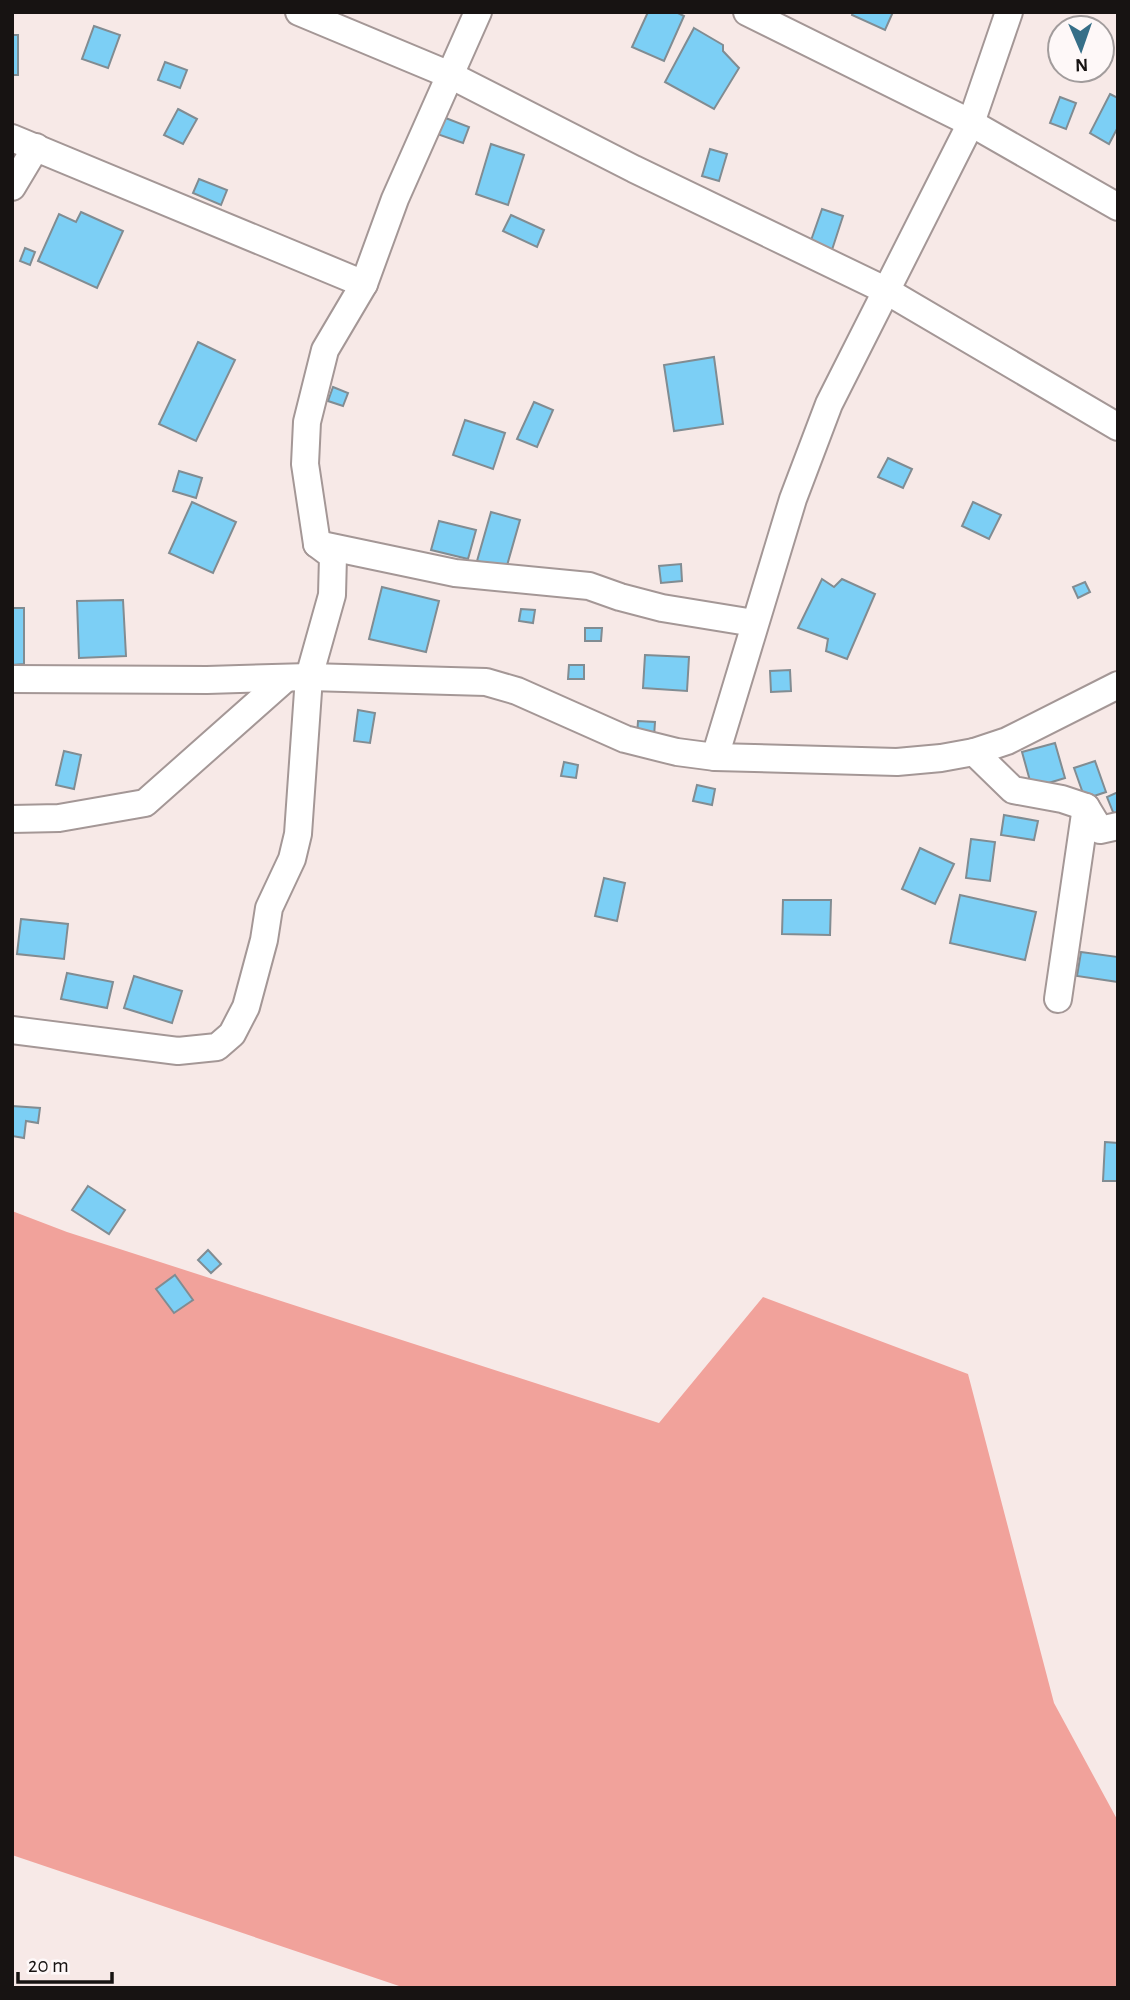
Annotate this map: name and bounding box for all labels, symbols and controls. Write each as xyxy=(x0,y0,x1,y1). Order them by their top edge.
north arrow xyxy=(1046,14,1116,84)
text: N xyxy=(1075,55,1088,74)
scale bar xyxy=(18,1940,112,1984)
text: 20 m xyxy=(28,1955,69,1976)

